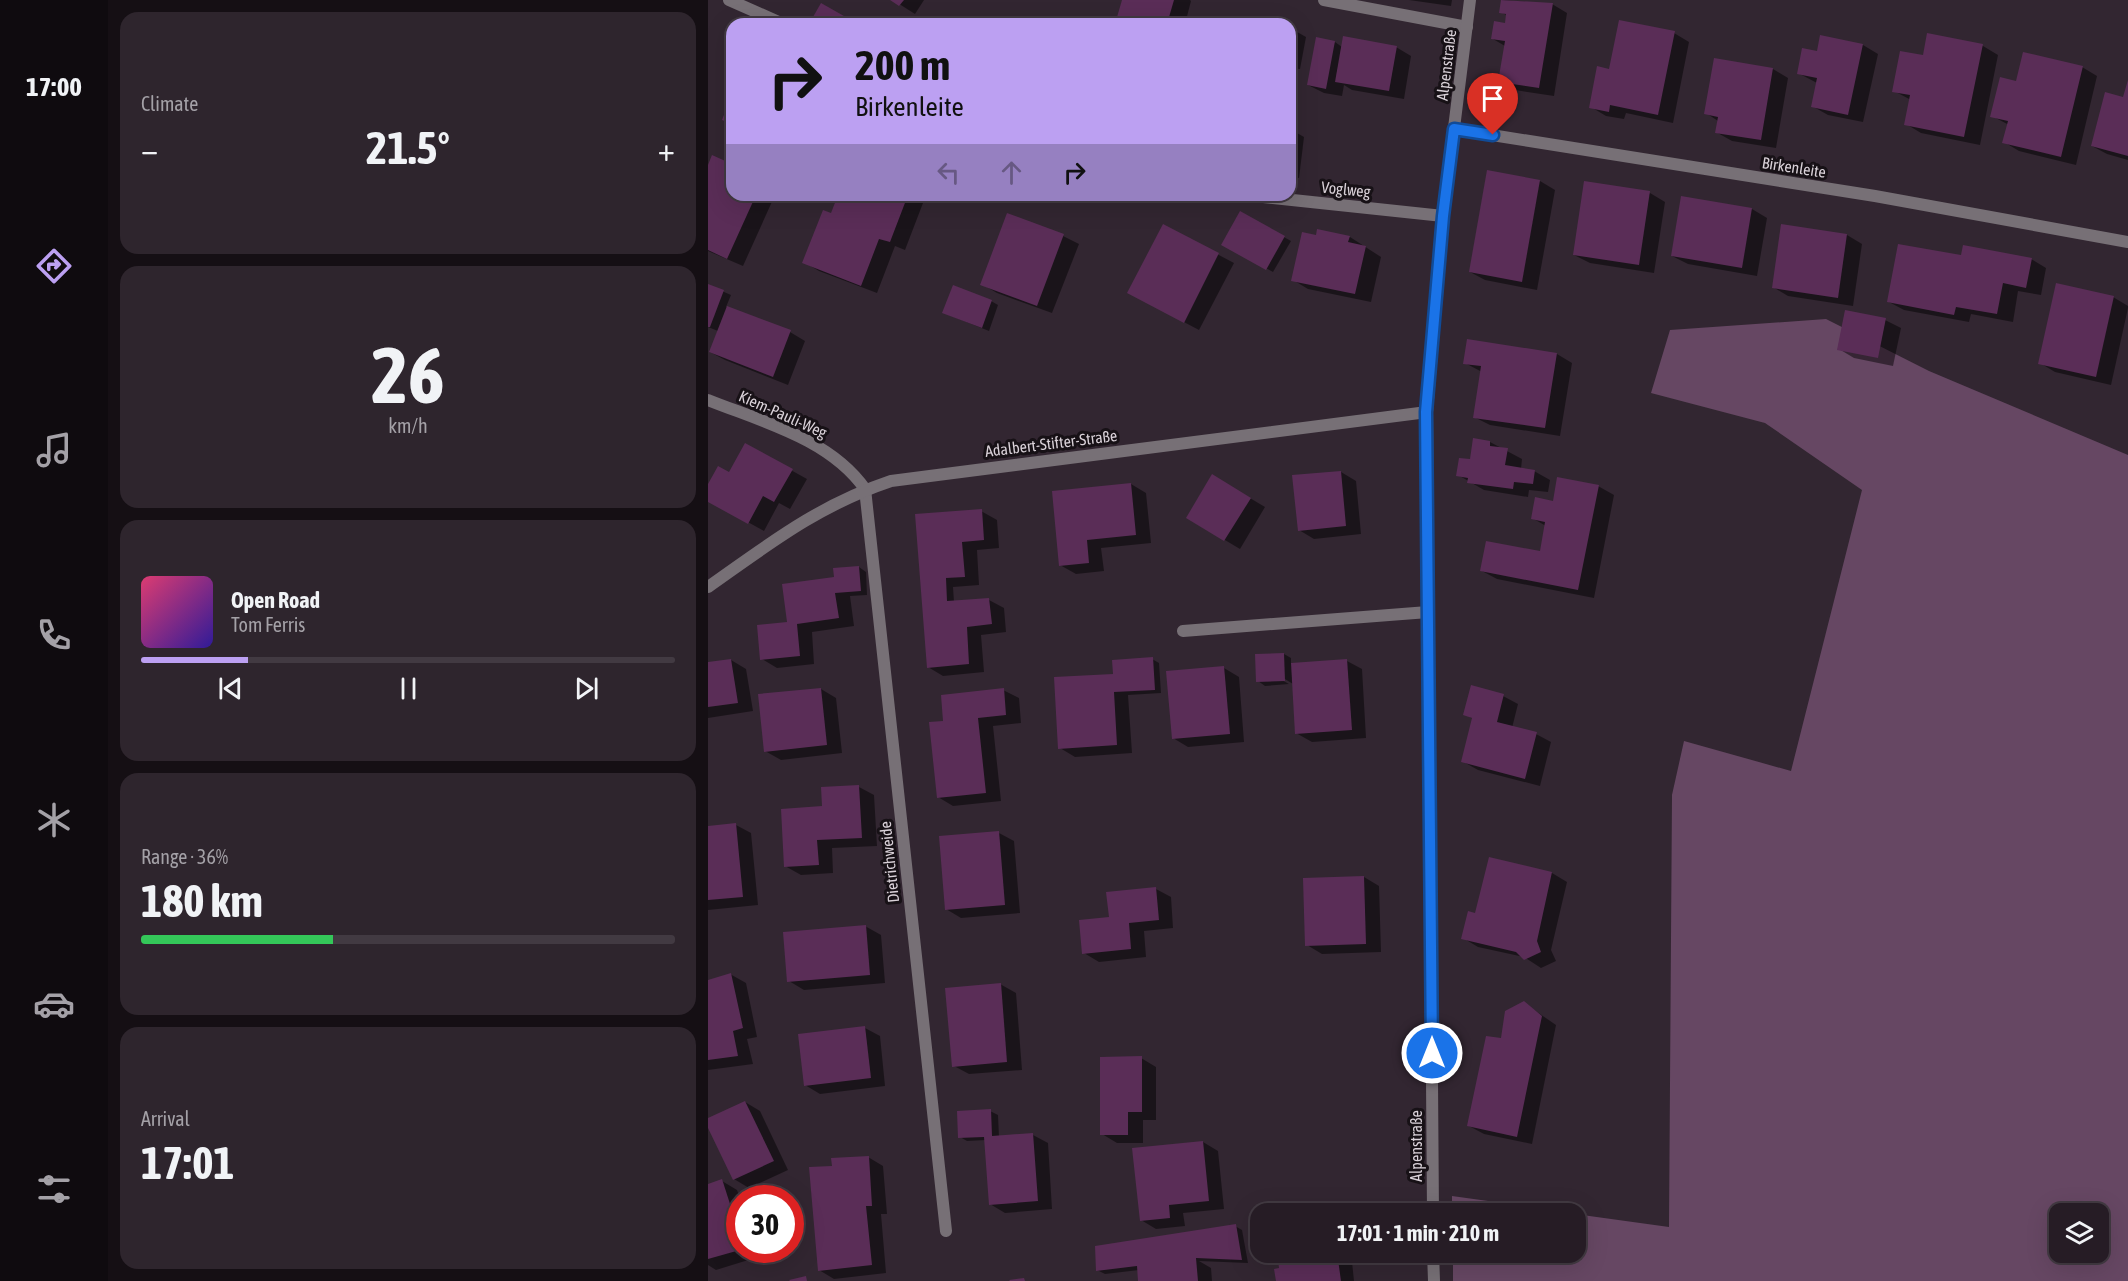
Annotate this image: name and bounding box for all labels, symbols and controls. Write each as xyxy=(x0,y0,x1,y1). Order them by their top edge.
street label: Alpenstraße xyxy=(1433,28,1460,102)
text: 200 m xyxy=(855,41,950,89)
icon: right xyxy=(756,42,834,120)
text: 17:00 xyxy=(26,71,82,102)
pin xyxy=(1467,73,1518,135)
icon: arrive xyxy=(1476,82,1509,115)
text: Birkenleite xyxy=(855,91,964,122)
text: Climate xyxy=(141,92,198,115)
text: 21.5° xyxy=(366,122,450,174)
text: − xyxy=(141,130,158,168)
text: + xyxy=(658,130,675,168)
street label: Birkenleite xyxy=(1761,153,1827,181)
icon: left xyxy=(932,156,965,189)
icon: ahead xyxy=(995,156,1028,189)
icon: right xyxy=(1058,156,1091,189)
street label: Voglweg xyxy=(1320,177,1372,202)
icon: directions xyxy=(33,245,75,287)
text: 26 xyxy=(371,330,445,420)
street label: Kiem-Pauli-Weg xyxy=(736,387,830,442)
text: km/h xyxy=(388,414,428,437)
street label: Adalbert-Stifter-Straße xyxy=(984,426,1118,460)
icon: music xyxy=(33,429,75,471)
text: Open Road xyxy=(231,587,320,613)
text: Tom Ferris xyxy=(231,613,305,636)
icon: phone xyxy=(33,614,75,656)
icon: previous xyxy=(214,672,247,705)
icon: pause xyxy=(392,672,425,705)
icon: next xyxy=(570,672,603,705)
icon: climate xyxy=(33,799,75,841)
street label: Dietrichweide xyxy=(876,820,902,904)
text: Range · 36% xyxy=(141,845,228,868)
text: 180 km xyxy=(141,875,263,927)
icon: car xyxy=(33,983,75,1025)
position arrow xyxy=(1400,1021,1464,1085)
text: Arrival xyxy=(141,1107,190,1130)
street label: Alpenstraße xyxy=(1407,1110,1426,1182)
text: 17:01 xyxy=(141,1137,235,1189)
icon: filters xyxy=(33,1168,75,1210)
speed limit sign: 30 xyxy=(726,1185,804,1263)
map controls xyxy=(2049,1203,2109,1263)
button: layers xyxy=(2049,1203,2109,1263)
text: 17:01 · 1 min · 210 m xyxy=(1337,1220,1499,1246)

